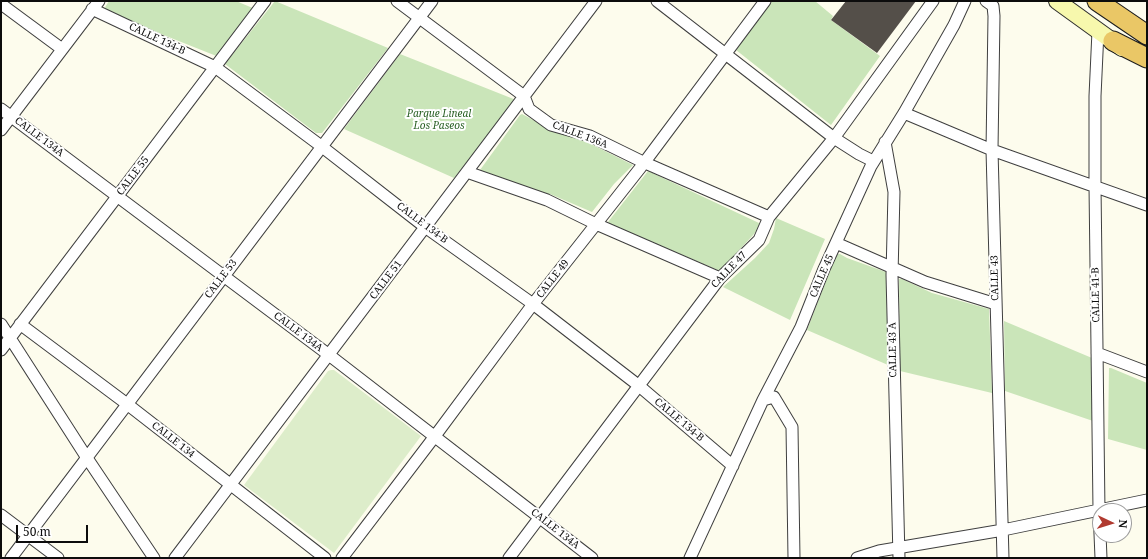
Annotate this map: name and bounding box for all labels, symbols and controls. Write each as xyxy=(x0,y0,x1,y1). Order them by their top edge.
street label: CALLE 134-B xyxy=(127,21,187,57)
park label: Parque Lineal Los Paseos xyxy=(407,108,471,132)
street label: CALLE 134A xyxy=(12,115,66,159)
street label: CALLE 136A xyxy=(551,119,609,151)
street label: CALLE 55 xyxy=(114,154,152,198)
street label: CALLE 134-B xyxy=(394,200,450,246)
street label: CALLE 47 xyxy=(709,249,749,291)
street label: CALLE 45 xyxy=(808,253,836,299)
street label: CALLE 43 xyxy=(989,255,1001,301)
street label: CALLE 53 xyxy=(202,257,240,301)
street label: CALLE 49 xyxy=(534,257,572,301)
street label: CALLE 51 xyxy=(367,258,405,302)
street label: CALLE 41-B xyxy=(1090,267,1102,323)
street label: CALLE 134A xyxy=(271,310,325,354)
street label: CALLE 43 A xyxy=(887,322,899,378)
street label: CALLE 134-B xyxy=(652,396,706,444)
street label: CALLE 134 xyxy=(149,419,197,461)
north arrow xyxy=(1092,503,1132,543)
street label: CALLE 134A xyxy=(528,506,582,552)
scale bar xyxy=(18,517,90,543)
text: N xyxy=(1116,519,1131,529)
text: 50 m xyxy=(23,523,51,540)

